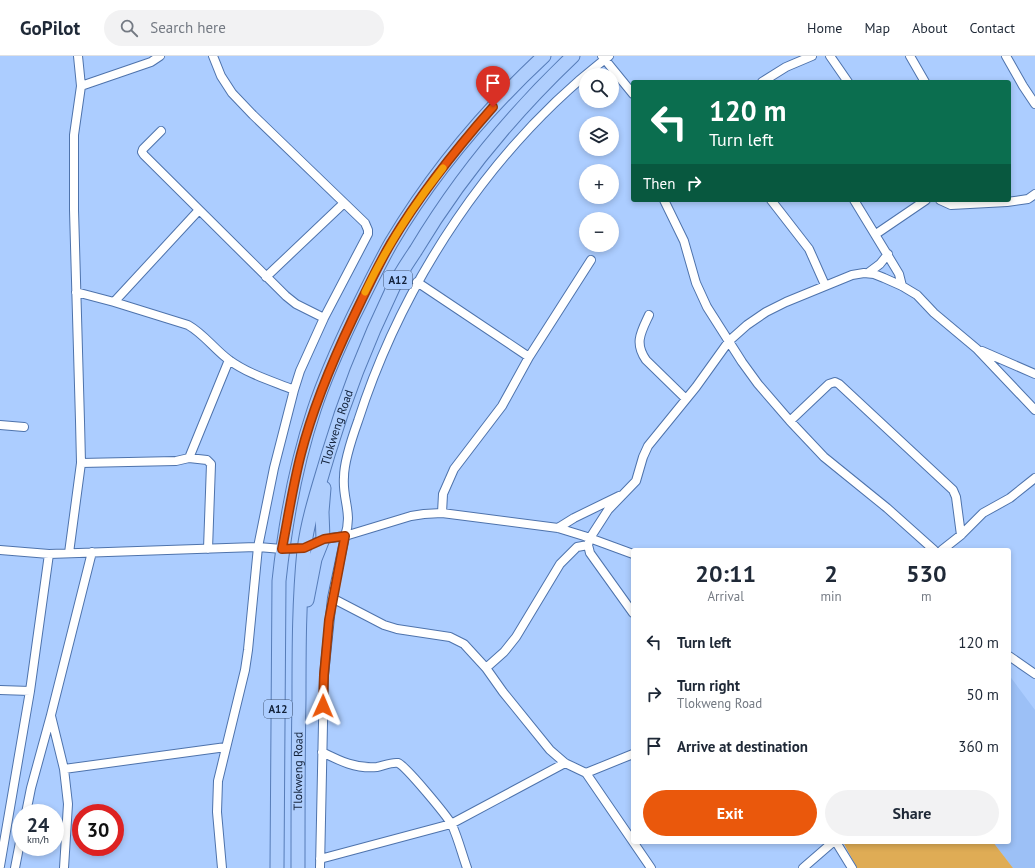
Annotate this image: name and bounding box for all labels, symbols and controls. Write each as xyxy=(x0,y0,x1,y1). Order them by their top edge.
search box xyxy=(104,10,384,46)
text: GoPilot xyxy=(20,16,80,40)
icon: search xyxy=(118,17,140,39)
text: Search here xyxy=(150,18,226,37)
text: Home xyxy=(807,19,842,37)
text: Map xyxy=(864,19,890,37)
text: About xyxy=(912,19,948,37)
text: Contact xyxy=(970,19,1015,37)
pin xyxy=(476,66,510,107)
map controls xyxy=(579,68,619,252)
button: search xyxy=(579,68,619,108)
icon: arrive xyxy=(482,72,504,94)
text: 120 m xyxy=(709,92,786,129)
icon: left xyxy=(643,96,695,148)
button: layers xyxy=(579,116,619,156)
text: Turn left xyxy=(709,128,774,151)
button: + xyxy=(579,164,619,204)
icon: right xyxy=(683,172,705,194)
text: Then xyxy=(643,174,675,193)
button: − xyxy=(579,212,619,252)
road number: A12 xyxy=(384,271,412,289)
street label: Tlokweng Road xyxy=(317,388,356,467)
text: 20:11 xyxy=(695,558,756,589)
text: 2 xyxy=(824,558,838,589)
text: 530 xyxy=(906,558,947,589)
text: Arrival xyxy=(708,588,744,605)
text: min xyxy=(820,588,842,605)
text: m xyxy=(921,588,932,605)
icon: left xyxy=(643,631,665,653)
text: Turn left xyxy=(677,633,731,652)
text: 120 m xyxy=(958,633,999,652)
text: Turn right xyxy=(677,676,740,695)
icon: right xyxy=(643,683,665,705)
position arrow xyxy=(302,685,344,727)
text: 50 m xyxy=(966,685,999,704)
text: Tlokweng Road xyxy=(677,695,762,712)
road number: A12 xyxy=(264,700,292,718)
street label: Tlokweng Road xyxy=(290,732,306,810)
icon: arrive xyxy=(643,735,665,757)
text: Arrive at destination xyxy=(677,737,808,756)
text: 360 m xyxy=(958,737,999,756)
button: Exit xyxy=(643,790,817,836)
button: Share xyxy=(825,790,999,836)
speed limit sign: 30 xyxy=(72,804,124,856)
text: 24 xyxy=(27,812,49,838)
text: km/h xyxy=(27,833,49,846)

